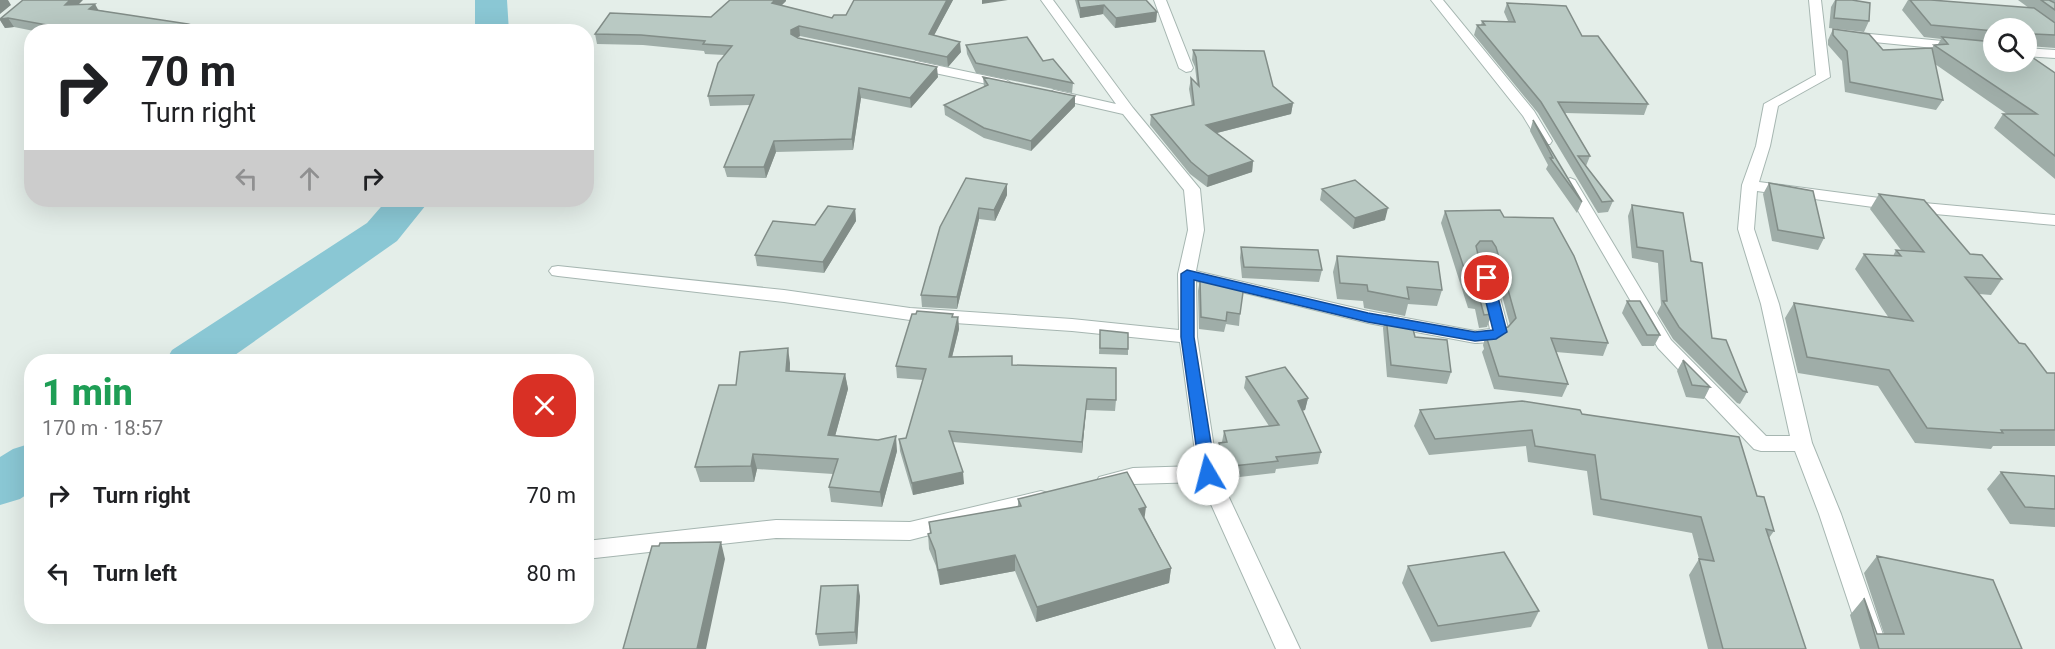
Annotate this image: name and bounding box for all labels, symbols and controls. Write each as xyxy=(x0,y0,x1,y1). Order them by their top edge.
map controls xyxy=(1983,18,2037,72)
button: search xyxy=(1983,18,2037,72)
text: 70 m xyxy=(141,47,236,96)
icon: right xyxy=(42,48,120,126)
text: Turn right xyxy=(141,97,256,129)
icon: left xyxy=(230,162,263,195)
icon: ahead xyxy=(293,162,326,195)
icon: right xyxy=(356,162,389,195)
pin xyxy=(1461,252,1512,303)
icon: arrive xyxy=(1470,261,1503,294)
text: 1 min xyxy=(42,372,133,414)
button: close xyxy=(513,374,576,437)
text: 170 m · 18:57 xyxy=(42,416,163,440)
position arrow xyxy=(1176,442,1240,506)
icon: right xyxy=(42,479,75,512)
text: Turn right xyxy=(93,483,190,508)
text: 70 m xyxy=(527,483,576,508)
icon: left xyxy=(42,557,75,590)
text: Turn left xyxy=(93,561,177,586)
text: 80 m xyxy=(527,561,576,586)

